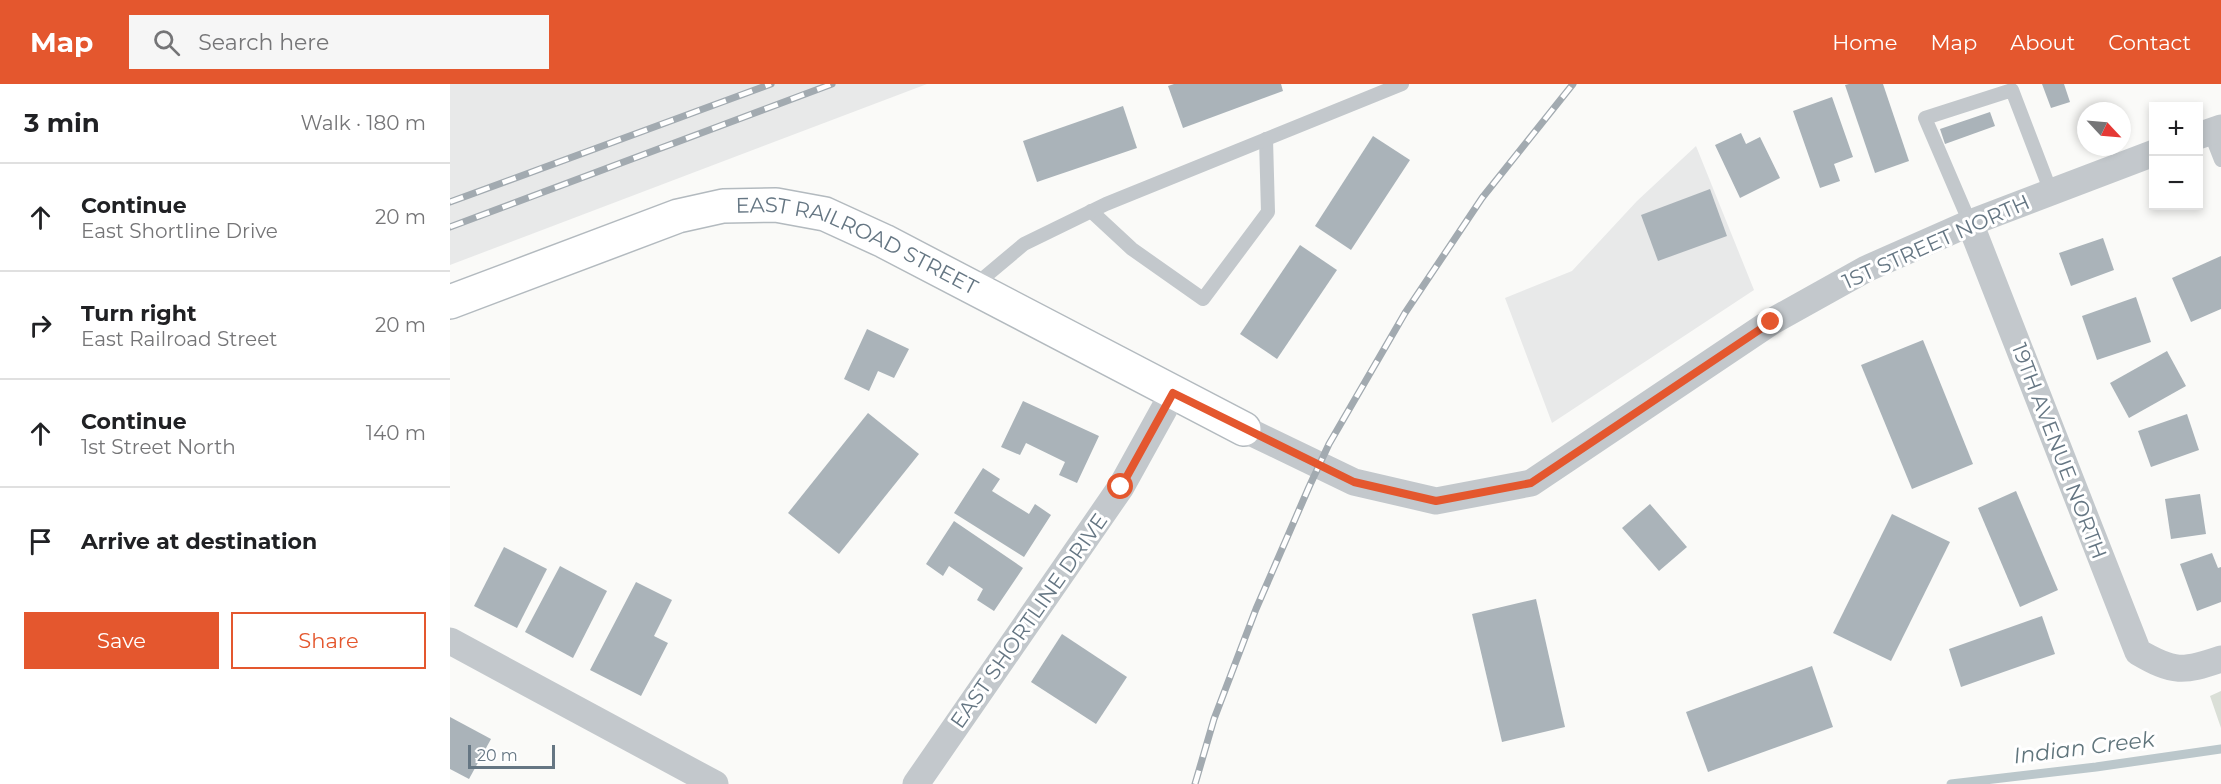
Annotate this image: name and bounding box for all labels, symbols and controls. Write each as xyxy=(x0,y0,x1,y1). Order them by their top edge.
search box xyxy=(129,15,549,69)
text: Map xyxy=(30,25,93,59)
icon: search xyxy=(150,26,183,59)
text: Search here xyxy=(198,29,329,56)
text: Home xyxy=(1832,30,1897,55)
text: Map xyxy=(1930,30,1977,55)
text: About xyxy=(2010,30,2075,55)
text: Contact xyxy=(2108,30,2191,55)
north arrow xyxy=(2077,102,2131,156)
map controls xyxy=(2149,102,2203,210)
button: + xyxy=(2149,102,2203,156)
text: 3 min xyxy=(24,107,100,139)
text: Walk · 180 m xyxy=(301,111,426,135)
button: − xyxy=(2149,156,2203,210)
street label: 1ST STREET NORTH xyxy=(1838,189,2033,294)
text: Continue xyxy=(81,192,187,219)
street label: EAST RAILROAD STREET xyxy=(735,192,982,300)
icon: ahead xyxy=(24,201,57,234)
text: 20 m xyxy=(375,205,426,229)
text: East Shortline Drive xyxy=(81,219,278,243)
text: Turn right xyxy=(81,300,196,327)
route end xyxy=(1757,308,1783,334)
icon: right xyxy=(24,309,57,342)
text: 20 m xyxy=(375,313,426,337)
text: East Railroad Street xyxy=(81,327,277,351)
street label: 19TH AVENUE NORTH xyxy=(2007,339,2112,562)
text: Continue xyxy=(81,408,187,435)
icon: ahead xyxy=(24,417,57,450)
text: 140 m xyxy=(366,421,426,445)
text: 1st Street North xyxy=(81,435,236,459)
route start xyxy=(1107,473,1133,499)
street label: EAST SHORTLINE DRIVE xyxy=(945,509,1112,733)
icon: arrive xyxy=(24,525,57,558)
text: Arrive at destination xyxy=(81,528,317,555)
button: Save xyxy=(24,612,219,669)
button: Share xyxy=(231,612,426,669)
water label: Indian Creek xyxy=(2012,725,2157,770)
scale bar xyxy=(468,742,555,770)
text: 20 m xyxy=(477,746,518,765)

